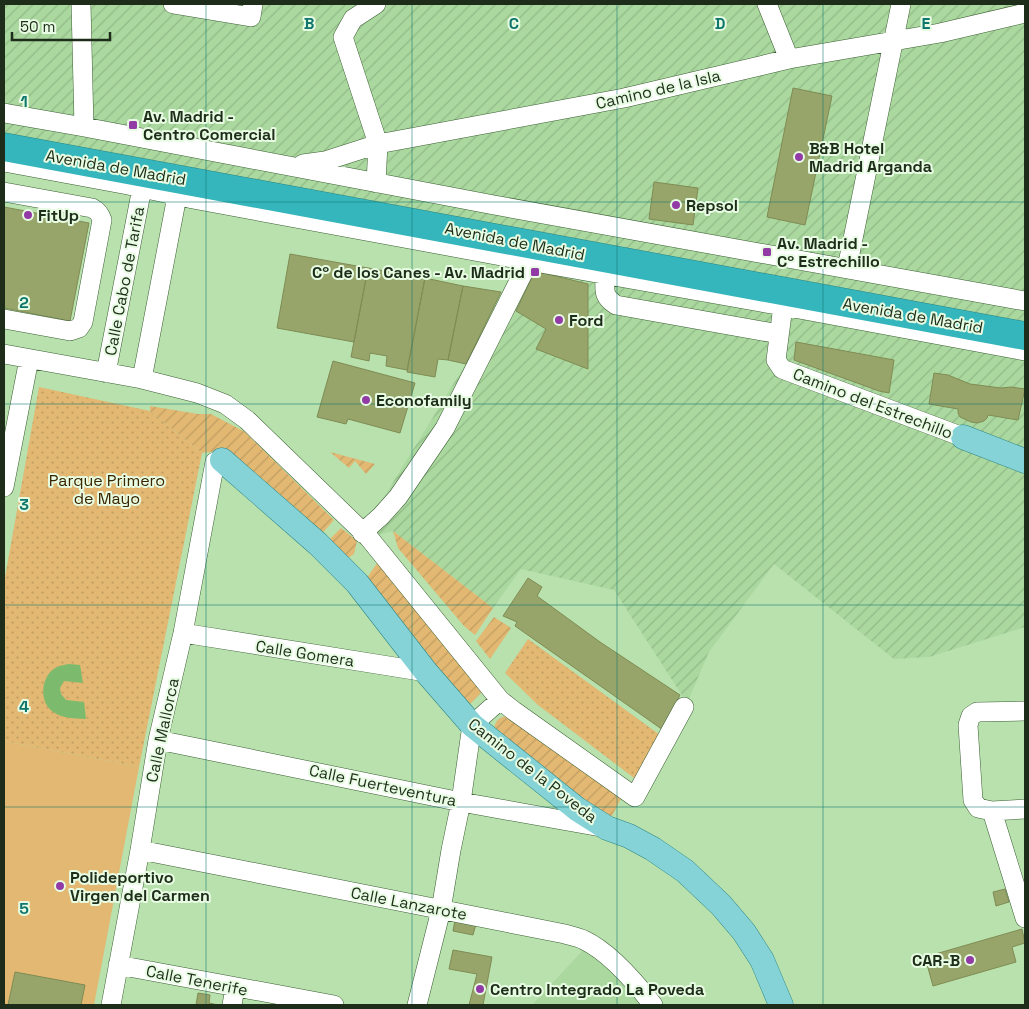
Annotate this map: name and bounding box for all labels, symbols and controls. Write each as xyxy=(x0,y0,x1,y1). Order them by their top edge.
scale bar xyxy=(12,10,110,42)
text: B xyxy=(304,13,314,34)
text: C xyxy=(509,13,519,34)
text: D xyxy=(715,13,725,34)
text: E xyxy=(922,13,931,34)
text: 50 m xyxy=(20,17,55,36)
street label: Camino de la Isla xyxy=(594,65,723,114)
text: 1 xyxy=(20,91,28,112)
place label: Av. Madrid - Centro Comercial xyxy=(143,106,276,145)
marker: Av. Madrid - Centro Comercial xyxy=(127,119,139,131)
place label: B&B Hotel Madrid Arganda xyxy=(809,138,932,177)
street label: Avenida de Madrid xyxy=(44,145,188,190)
marker: B&B Hotel Madrid Arganda xyxy=(793,151,805,163)
place label: Repsol xyxy=(686,195,738,216)
marker: Repsol xyxy=(670,199,682,211)
place label: FitUp xyxy=(38,205,79,226)
street label: Calle Cabo de Tarifa xyxy=(100,205,149,357)
marker: FitUp xyxy=(22,209,34,221)
street label: Avenida de Madrid xyxy=(443,218,587,265)
place label: Av. Madrid - Cº Estrechillo xyxy=(777,233,880,272)
marker: Av. Madrid - Cº Estrechillo xyxy=(761,246,773,258)
place label: Cº de los Canes - Av. Madrid xyxy=(312,262,525,283)
marker: Cº de los Canes - Av. Madrid xyxy=(529,266,541,278)
text: 2 xyxy=(19,292,29,313)
street label: Avenida de Madrid xyxy=(841,293,985,338)
place label: Ford xyxy=(569,310,604,331)
marker: Ford xyxy=(553,314,565,326)
street label: Camino del Estrechillo xyxy=(790,363,956,444)
place label: Econofamily xyxy=(376,390,472,411)
marker: Econofamily xyxy=(360,394,372,406)
park label: Parque Primero de Mayo xyxy=(49,470,165,509)
text: 3 xyxy=(19,494,29,515)
street label: Calle Gomera xyxy=(254,635,356,672)
street label: Calle Mallorca xyxy=(141,676,184,784)
text: 4 xyxy=(19,696,29,717)
street label: Camino de la Poveda xyxy=(464,713,602,827)
street label: Calle Fuerteventura xyxy=(307,760,459,811)
place label: Polideportivo Virgen del Carmen xyxy=(70,867,210,906)
marker: Polideportivo Virgen del Carmen xyxy=(54,880,66,892)
street label: Calle Lanzarote xyxy=(349,882,469,925)
text: 5 xyxy=(19,898,29,919)
place label: CAR-B xyxy=(912,950,960,971)
marker: CAR-B xyxy=(964,954,976,966)
street label: Calle Tenerife xyxy=(144,960,250,1001)
place label: Centro Integrado La Poveda xyxy=(490,979,704,1000)
marker: Centro Integrado La Poveda xyxy=(474,983,486,995)

